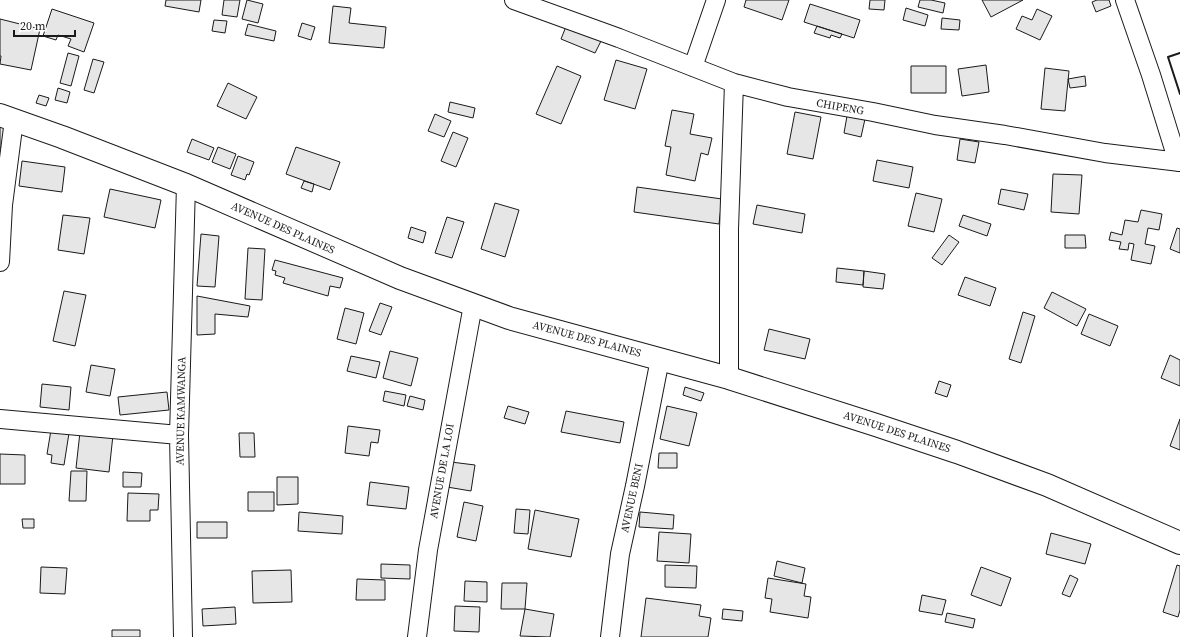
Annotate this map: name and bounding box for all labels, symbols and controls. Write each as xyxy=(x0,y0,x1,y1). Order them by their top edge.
scale bar xyxy=(14,12,75,38)
text: 20 m xyxy=(20,18,46,34)
street label: CHIPENG xyxy=(815,95,865,119)
street label: AVENUE DES PLAINES xyxy=(229,198,337,258)
street label: AVENUE DES PLAINES xyxy=(531,317,643,361)
street label: AVENUE KAMWANGA xyxy=(173,356,189,465)
street label: AVENUE DES PLAINES xyxy=(842,408,953,457)
street label: AVENUE DE LA LOI xyxy=(426,422,458,520)
street label: AVENUE BENI xyxy=(617,462,647,534)

